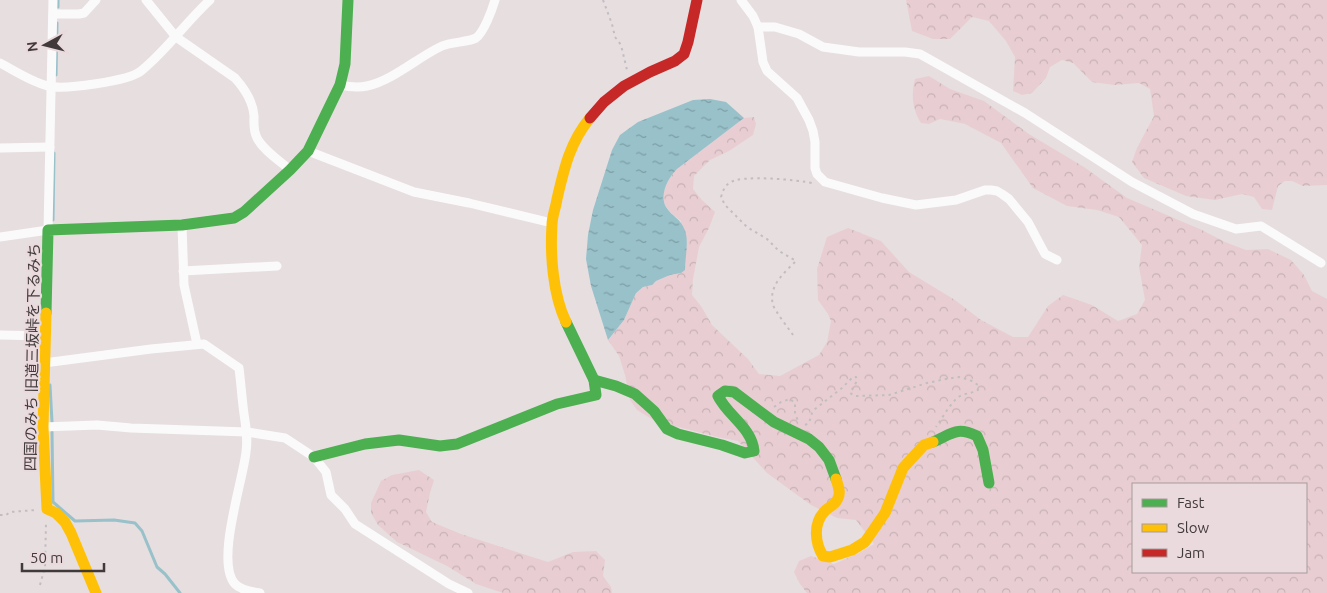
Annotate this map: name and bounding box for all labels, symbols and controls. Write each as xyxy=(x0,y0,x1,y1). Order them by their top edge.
north arrow xyxy=(20,20,70,70)
text: N xyxy=(24,40,41,53)
street label: 四国のみち 旧道三坂峠を下るみち xyxy=(22,243,42,471)
legend xyxy=(1132,483,1307,573)
text: Fast xyxy=(1177,494,1205,511)
text: Slow xyxy=(1177,519,1210,536)
scale bar xyxy=(22,540,105,572)
text: Jam xyxy=(1177,544,1205,561)
text: 50 m xyxy=(30,549,63,566)

